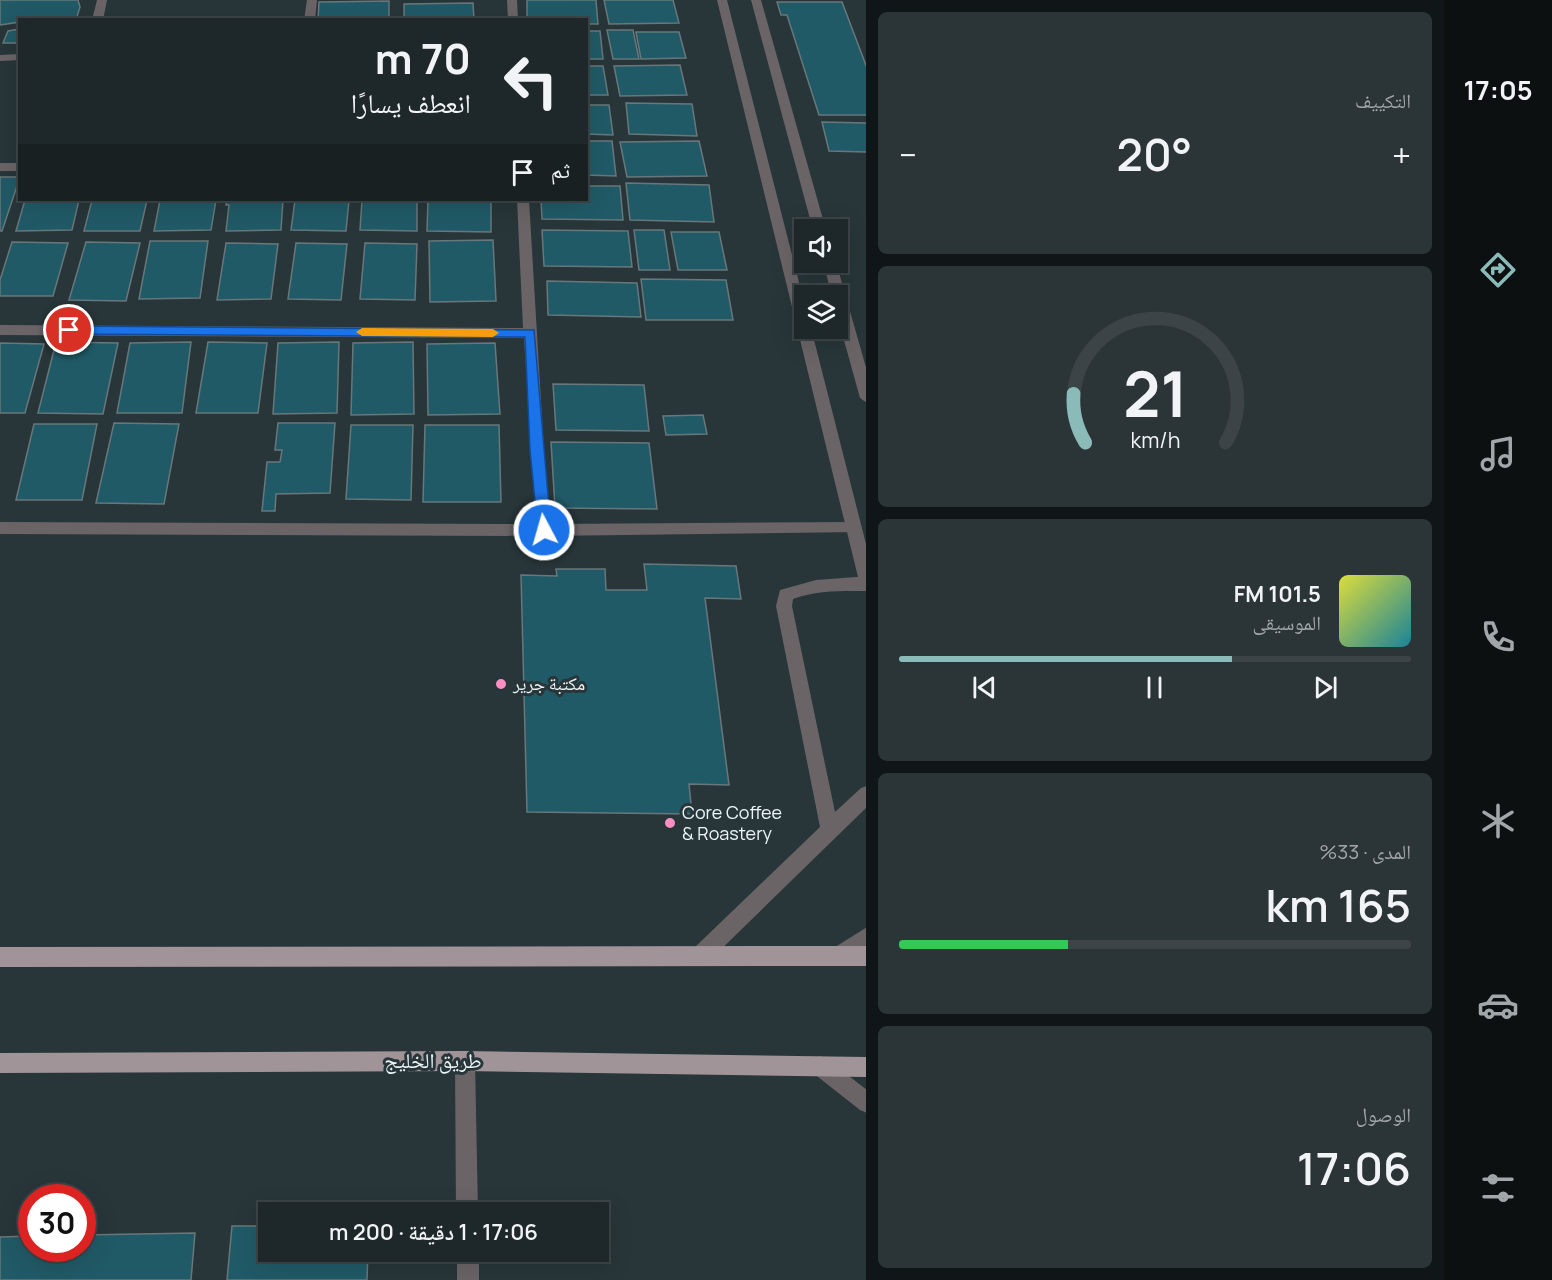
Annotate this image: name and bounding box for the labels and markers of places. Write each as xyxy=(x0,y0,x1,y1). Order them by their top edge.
pin xyxy=(43,304,94,355)
place label: مكتبة جرير xyxy=(512,671,585,695)
marker: مكتبة جرير xyxy=(494,677,508,691)
place label: Core Coffee & Roastery xyxy=(682,800,782,845)
marker: Core Coffee & Roastery xyxy=(663,816,677,830)

